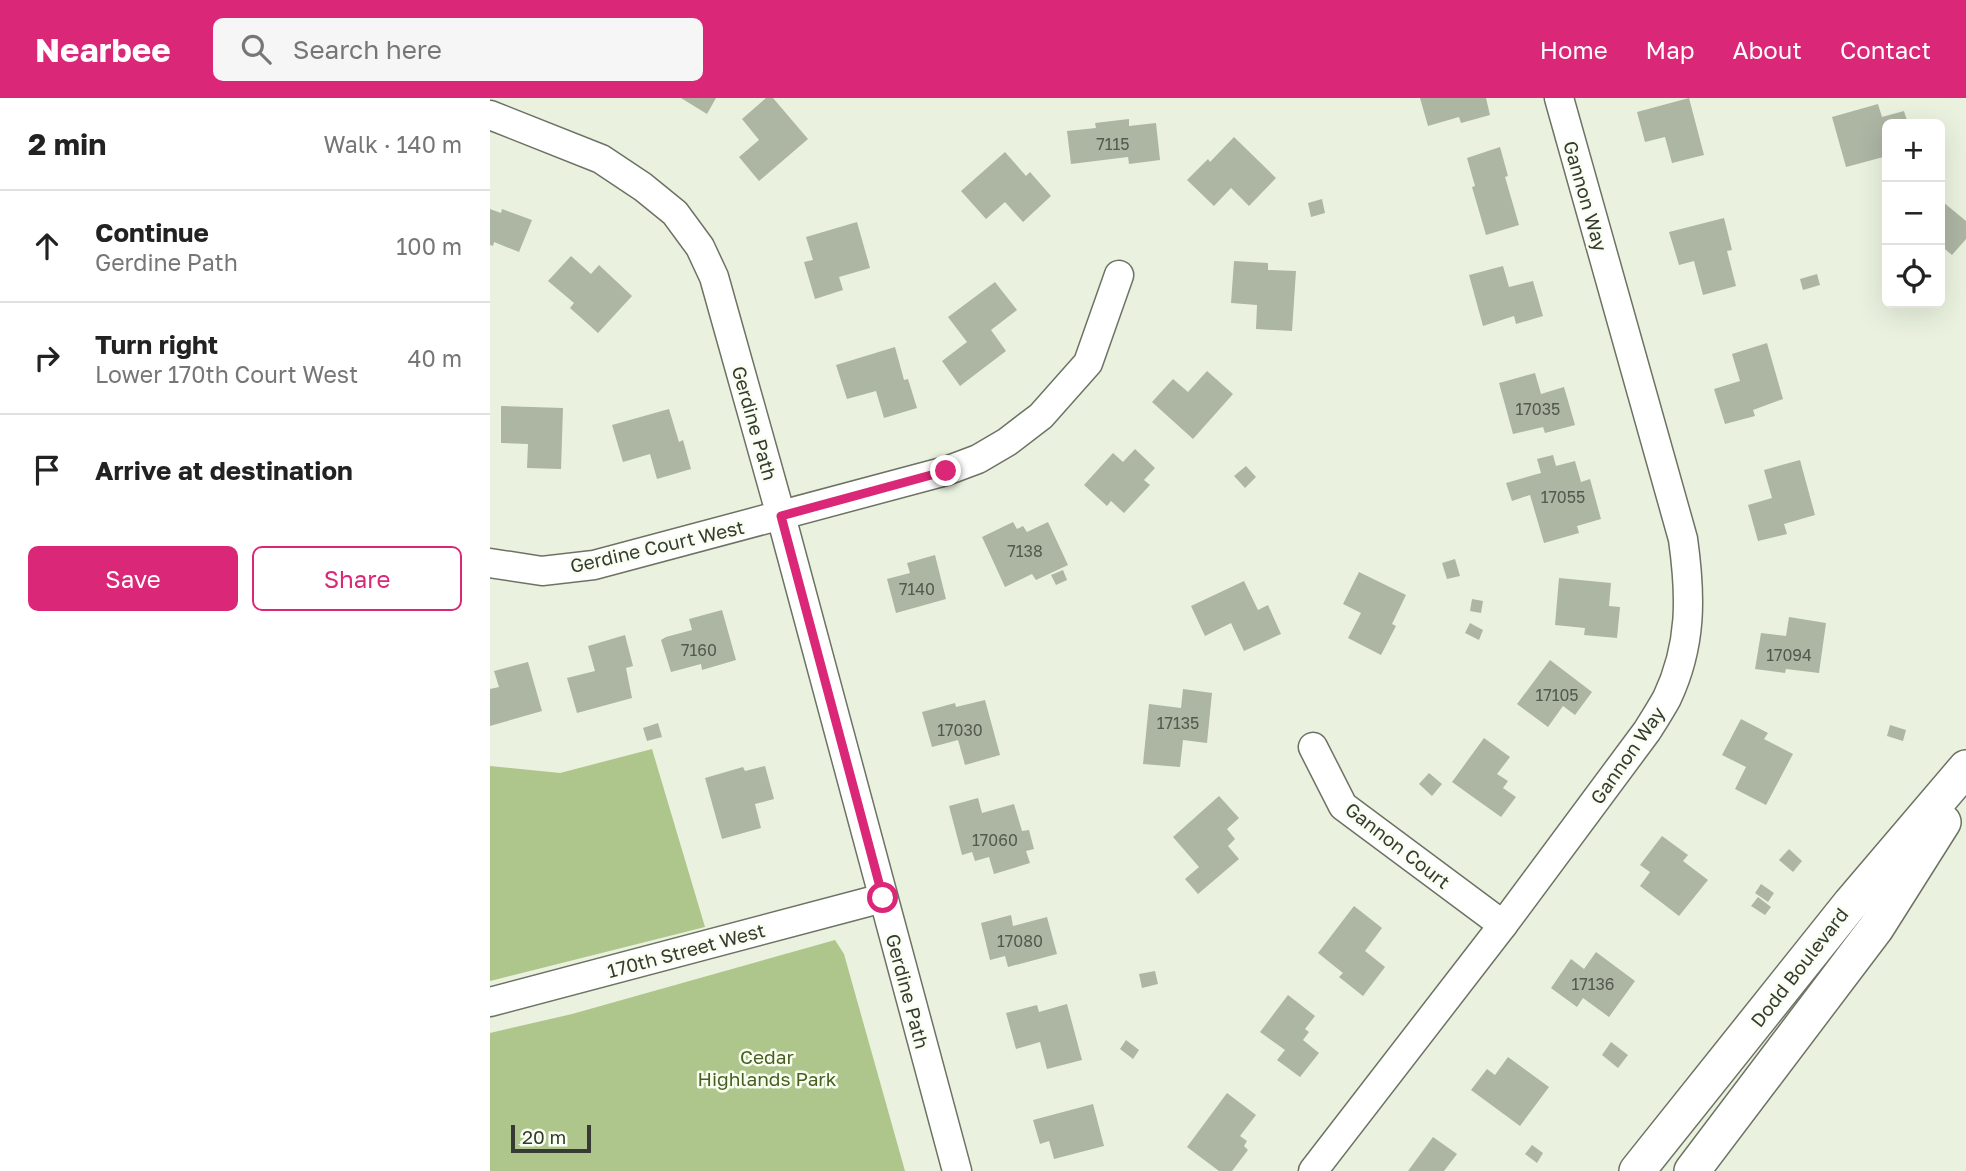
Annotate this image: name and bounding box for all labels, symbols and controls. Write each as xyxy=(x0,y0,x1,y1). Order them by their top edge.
search box xyxy=(213,18,703,81)
text: Nearbee xyxy=(35,30,171,69)
icon: search xyxy=(237,30,275,68)
text: Search here xyxy=(293,34,442,65)
text: Home xyxy=(1540,35,1608,64)
text: Map xyxy=(1646,35,1695,64)
text: About xyxy=(1733,35,1802,64)
text: Contact xyxy=(1840,35,1931,64)
map controls xyxy=(1882,119,1945,308)
button: + xyxy=(1882,119,1945,182)
text: 2 min xyxy=(28,126,106,162)
text: Walk · 140 m xyxy=(324,130,462,158)
house number: 7115 xyxy=(1096,134,1130,154)
street label: Gannon Way xyxy=(1559,138,1613,254)
button: − xyxy=(1882,182,1945,245)
text: Continue xyxy=(95,217,209,248)
icon: ahead xyxy=(28,227,66,265)
text: 100 m xyxy=(396,232,462,260)
button: locate xyxy=(1882,245,1945,308)
text: Gerdine Path xyxy=(95,248,238,276)
text: Turn right xyxy=(95,329,218,360)
icon: right xyxy=(28,339,66,377)
text: 40 m xyxy=(408,344,462,372)
text: Lower 170th Court West xyxy=(95,360,358,388)
street label: Gerdine Path xyxy=(728,363,782,483)
house number: 17035 xyxy=(1516,399,1560,419)
icon: arrive xyxy=(28,451,66,489)
text: Arrive at destination xyxy=(95,455,353,486)
route end xyxy=(930,455,961,486)
house number: 17055 xyxy=(1541,487,1585,507)
street label: Gerdine Court West xyxy=(568,515,746,577)
house number: 7138 xyxy=(1007,541,1043,561)
button: Save xyxy=(28,546,238,611)
button: Share xyxy=(252,546,462,611)
house number: 7140 xyxy=(899,579,935,599)
house number: 7160 xyxy=(681,640,717,660)
house number: 17094 xyxy=(1766,645,1812,665)
house number: 17105 xyxy=(1535,685,1579,705)
street label: Gannon Way xyxy=(1585,701,1669,808)
house number: 17135 xyxy=(1157,713,1199,733)
house number: 17030 xyxy=(937,720,983,740)
street label: Gannon Court xyxy=(1341,797,1455,893)
house number: 17060 xyxy=(972,830,1018,850)
route start xyxy=(867,882,898,913)
street label: Dodd Boulevard xyxy=(1745,903,1853,1031)
street label: 170th Street West xyxy=(605,918,767,982)
street label: Gerdine Path xyxy=(882,931,934,1051)
house number: 17080 xyxy=(997,931,1043,951)
house number: 17136 xyxy=(1571,974,1615,994)
park label: Cedar Highlands Park xyxy=(697,1045,837,1090)
scale bar xyxy=(511,1122,592,1154)
text: 20 m xyxy=(522,1125,566,1148)

